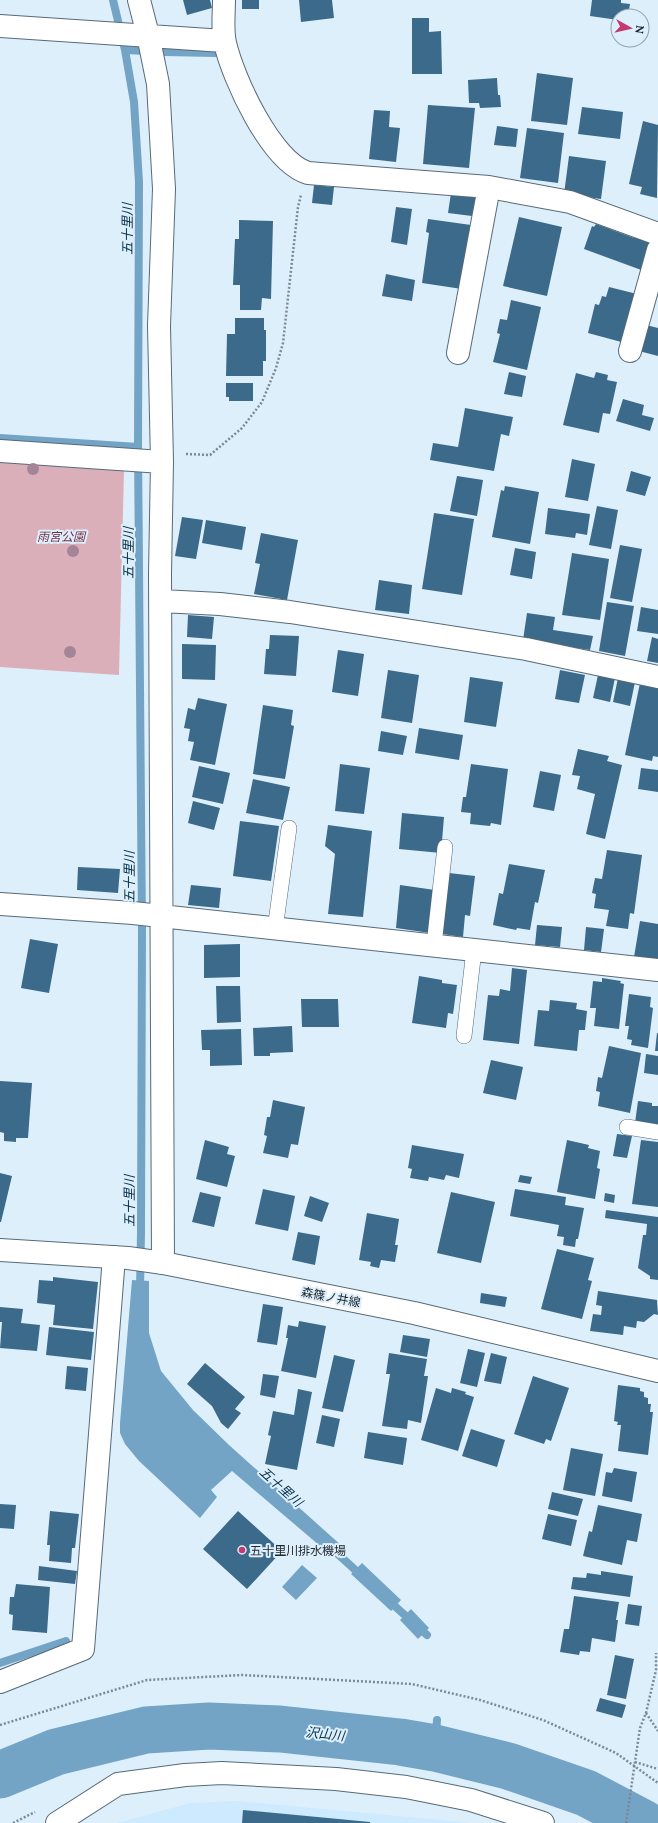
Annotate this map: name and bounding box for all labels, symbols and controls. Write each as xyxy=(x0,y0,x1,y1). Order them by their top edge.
north arrow xyxy=(610,8,650,48)
text: N xyxy=(632,24,647,35)
water label: 五十里川 xyxy=(119,201,136,255)
water label: 五十里川 xyxy=(120,525,137,579)
park label: 雨宮公園 xyxy=(37,529,87,544)
water label: 五十里川 xyxy=(121,849,138,903)
water label: 五十里川 xyxy=(121,1173,138,1227)
street label: 森篠ノ井線 xyxy=(300,1284,362,1310)
water label: 五十里川 xyxy=(256,1463,307,1512)
place label: 五十里川排水機場 xyxy=(250,1543,346,1558)
marker: 五十里川排水機場 xyxy=(237,1545,247,1555)
water label: 沢山川 xyxy=(305,1724,347,1745)

